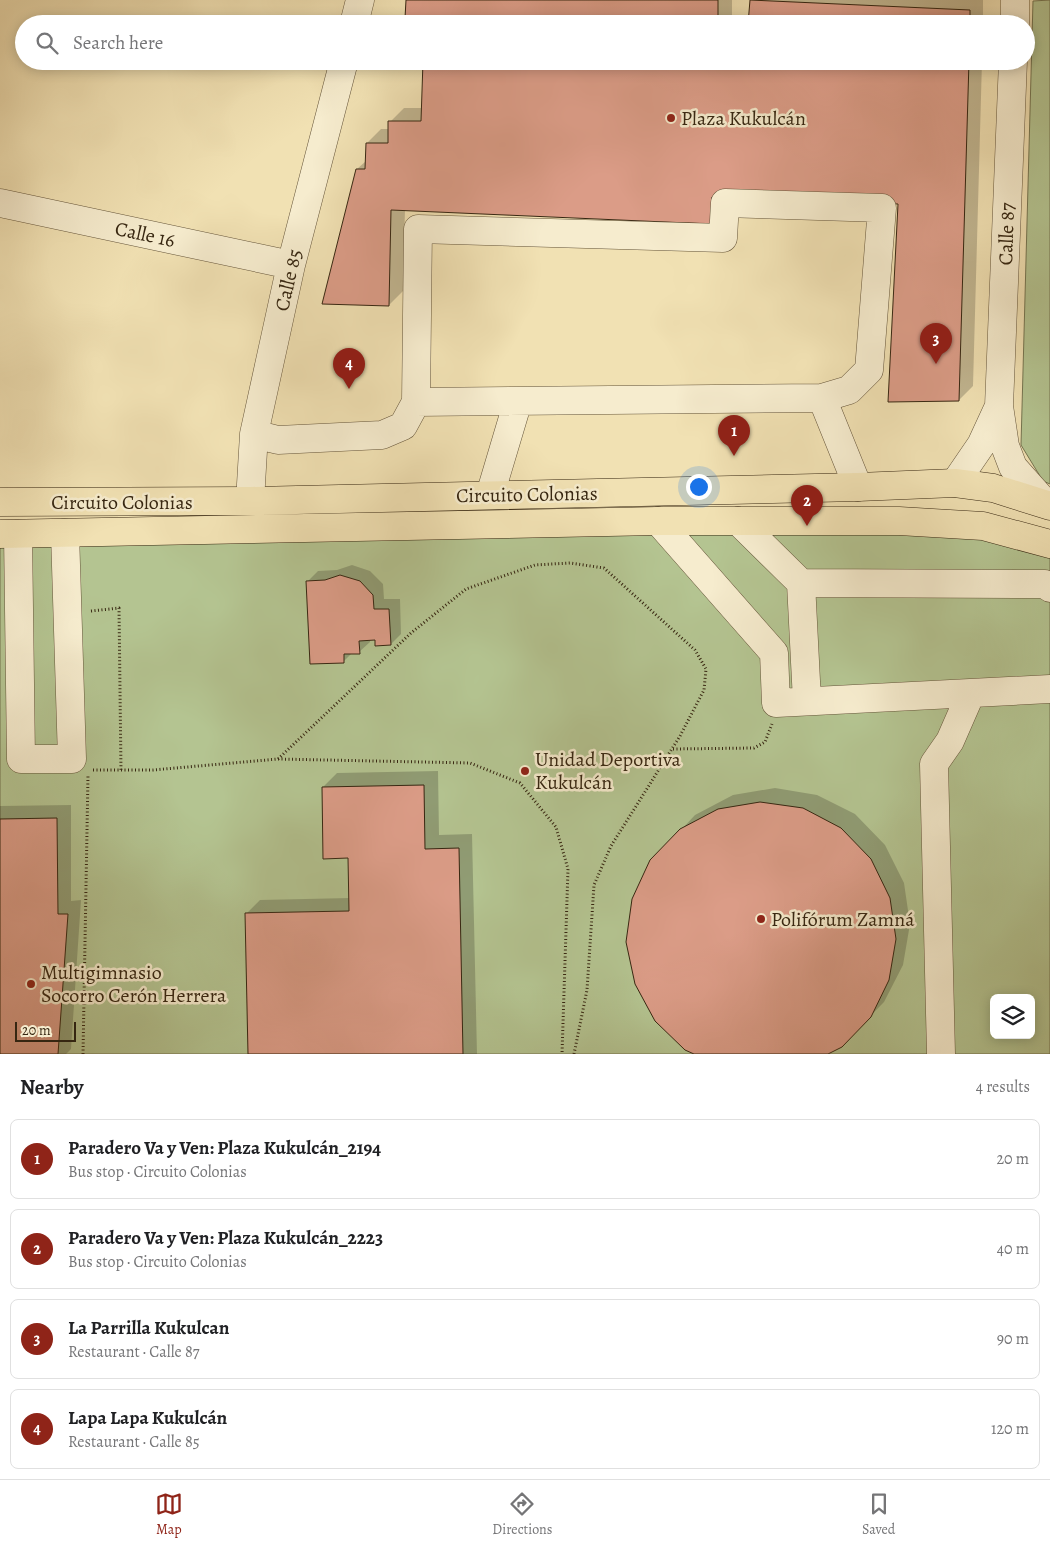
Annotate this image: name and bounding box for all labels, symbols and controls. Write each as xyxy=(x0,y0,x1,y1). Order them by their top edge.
search box xyxy=(15,15,1035,70)
icon: search xyxy=(33,29,61,57)
text: Search here xyxy=(73,30,163,56)
place label: Plaza Kukulcán xyxy=(681,105,806,132)
marker: Plaza Kukulcán xyxy=(665,112,677,124)
street label: Calle 87 xyxy=(992,202,1021,266)
street label: Calle 16 xyxy=(112,215,177,254)
street label: Calle 85 xyxy=(268,246,309,314)
pin: 3 xyxy=(920,323,952,364)
pin: 4 xyxy=(333,348,365,389)
pin: 1 xyxy=(718,415,750,456)
your location xyxy=(686,474,712,500)
street label: Circuito Colonias xyxy=(456,480,598,509)
pin: 2 xyxy=(791,485,823,526)
street label: Circuito Colonias xyxy=(51,489,193,516)
place label: Unidad Deportiva Kukulcán xyxy=(535,746,682,796)
marker: Unidad Deportiva Kukulcán xyxy=(519,765,531,777)
place label: Polifórum Zamná xyxy=(771,906,915,933)
marker: Polifórum Zamná xyxy=(755,913,767,925)
place label: Multigimnasio Socorro Cerón Herrera xyxy=(41,959,227,1009)
marker: Multigimnasio Socorro Cerón Herrera xyxy=(25,978,37,990)
map controls xyxy=(990,994,1035,1039)
button: layers xyxy=(990,994,1035,1039)
scale bar xyxy=(15,1019,76,1042)
text: 20 m xyxy=(22,1021,51,1040)
text: Nearby xyxy=(20,1073,83,1101)
text: 4 results xyxy=(976,1076,1030,1098)
text: Paradero Va y Ven: Plaza Kukulcán_2194 xyxy=(68,1135,381,1161)
text: 1 xyxy=(34,1148,40,1170)
text: 20 m xyxy=(996,1148,1029,1170)
text: Bus stop · Circuito Colonias xyxy=(68,1161,247,1183)
text: Paradero Va y Ven: Plaza Kukulcán_2223 xyxy=(68,1225,383,1251)
text: 2 xyxy=(33,1238,41,1260)
text: 40 m xyxy=(997,1238,1029,1260)
text: Bus stop · Circuito Colonias xyxy=(68,1251,247,1273)
text: La Parrilla Kukulcan xyxy=(68,1315,229,1341)
text: 3 xyxy=(34,1328,40,1350)
text: 90 m xyxy=(997,1328,1029,1350)
text: Restaurant · Calle 87 xyxy=(68,1341,199,1363)
text: Lapa Lapa Kukulcán xyxy=(68,1405,227,1431)
text: 4 xyxy=(33,1418,41,1440)
text: 120 m xyxy=(991,1418,1029,1440)
text: Restaurant · Calle 85 xyxy=(68,1431,200,1453)
tab: Map xyxy=(155,1490,183,1539)
tab: Directions xyxy=(492,1490,552,1539)
tab: Saved xyxy=(862,1490,895,1539)

